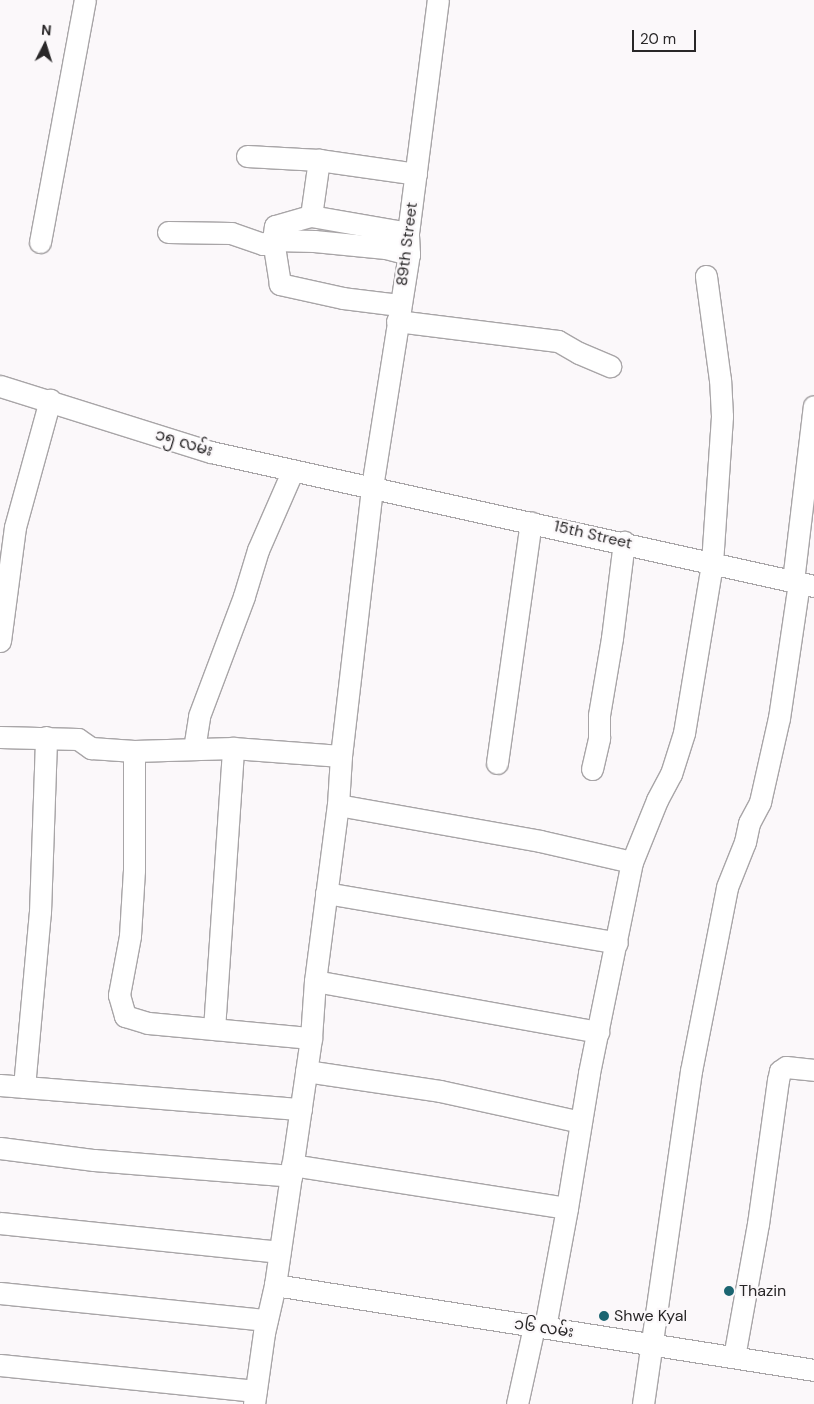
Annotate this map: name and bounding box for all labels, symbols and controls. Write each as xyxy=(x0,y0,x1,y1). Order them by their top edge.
north arrow xyxy=(20,20,70,70)
scale bar xyxy=(634,20,698,52)
text: N xyxy=(40,21,52,39)
text: 20 m xyxy=(640,29,676,49)
street label: 89th Street xyxy=(392,201,422,287)
street label: ၁၅ လမ်း xyxy=(153,425,215,461)
street label: 15th Street xyxy=(552,517,634,553)
place label: Thazin xyxy=(739,1281,786,1301)
marker: Thazin xyxy=(723,1285,735,1297)
place label: Shwe Kyal xyxy=(614,1306,687,1326)
marker: Shwe Kyal xyxy=(598,1310,610,1322)
street label: ၁၆ လမ်း xyxy=(513,1314,575,1342)

